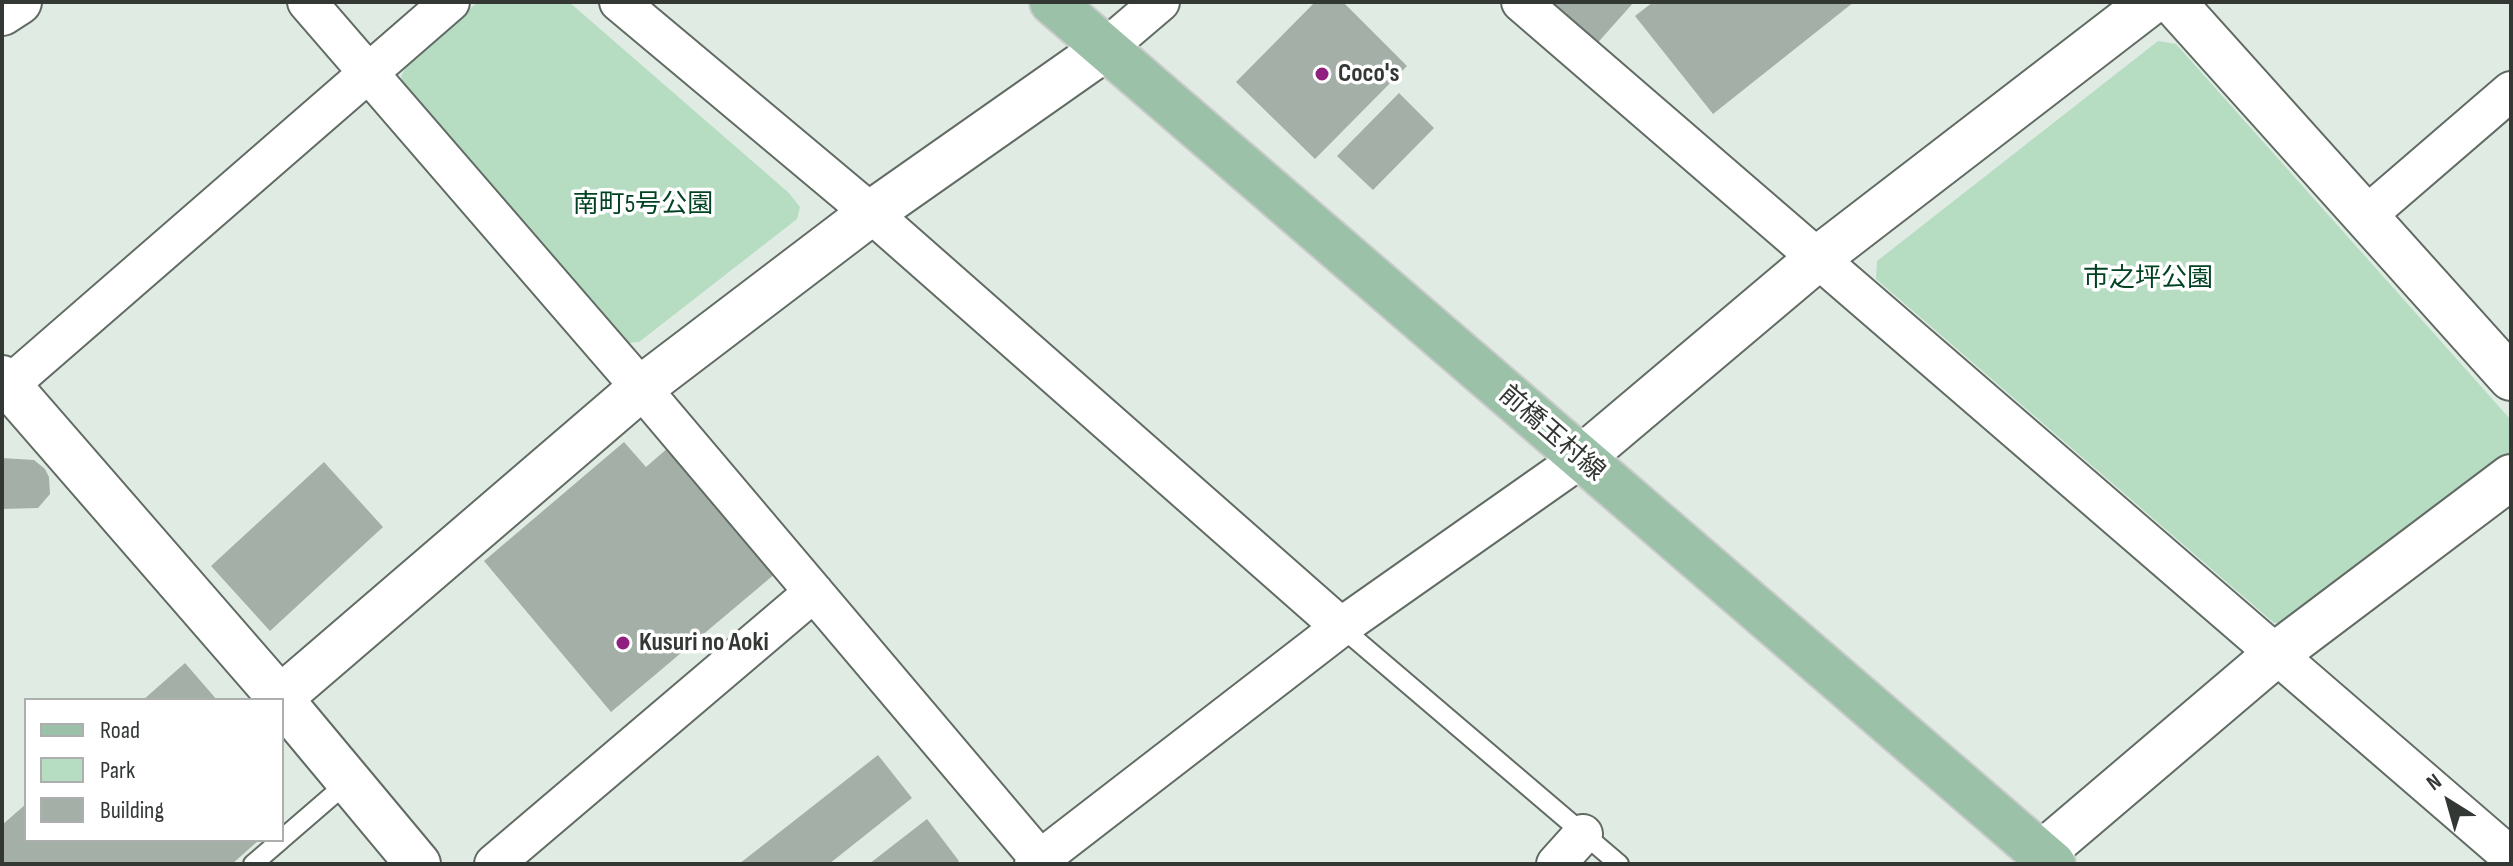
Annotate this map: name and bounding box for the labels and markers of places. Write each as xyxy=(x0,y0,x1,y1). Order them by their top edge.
place label: Coco's xyxy=(1338,58,1399,90)
marker: Coco's xyxy=(1313,65,1331,83)
place label: Kusuri no Aoki xyxy=(639,627,769,659)
marker: Kusuri no Aoki xyxy=(614,634,632,652)

